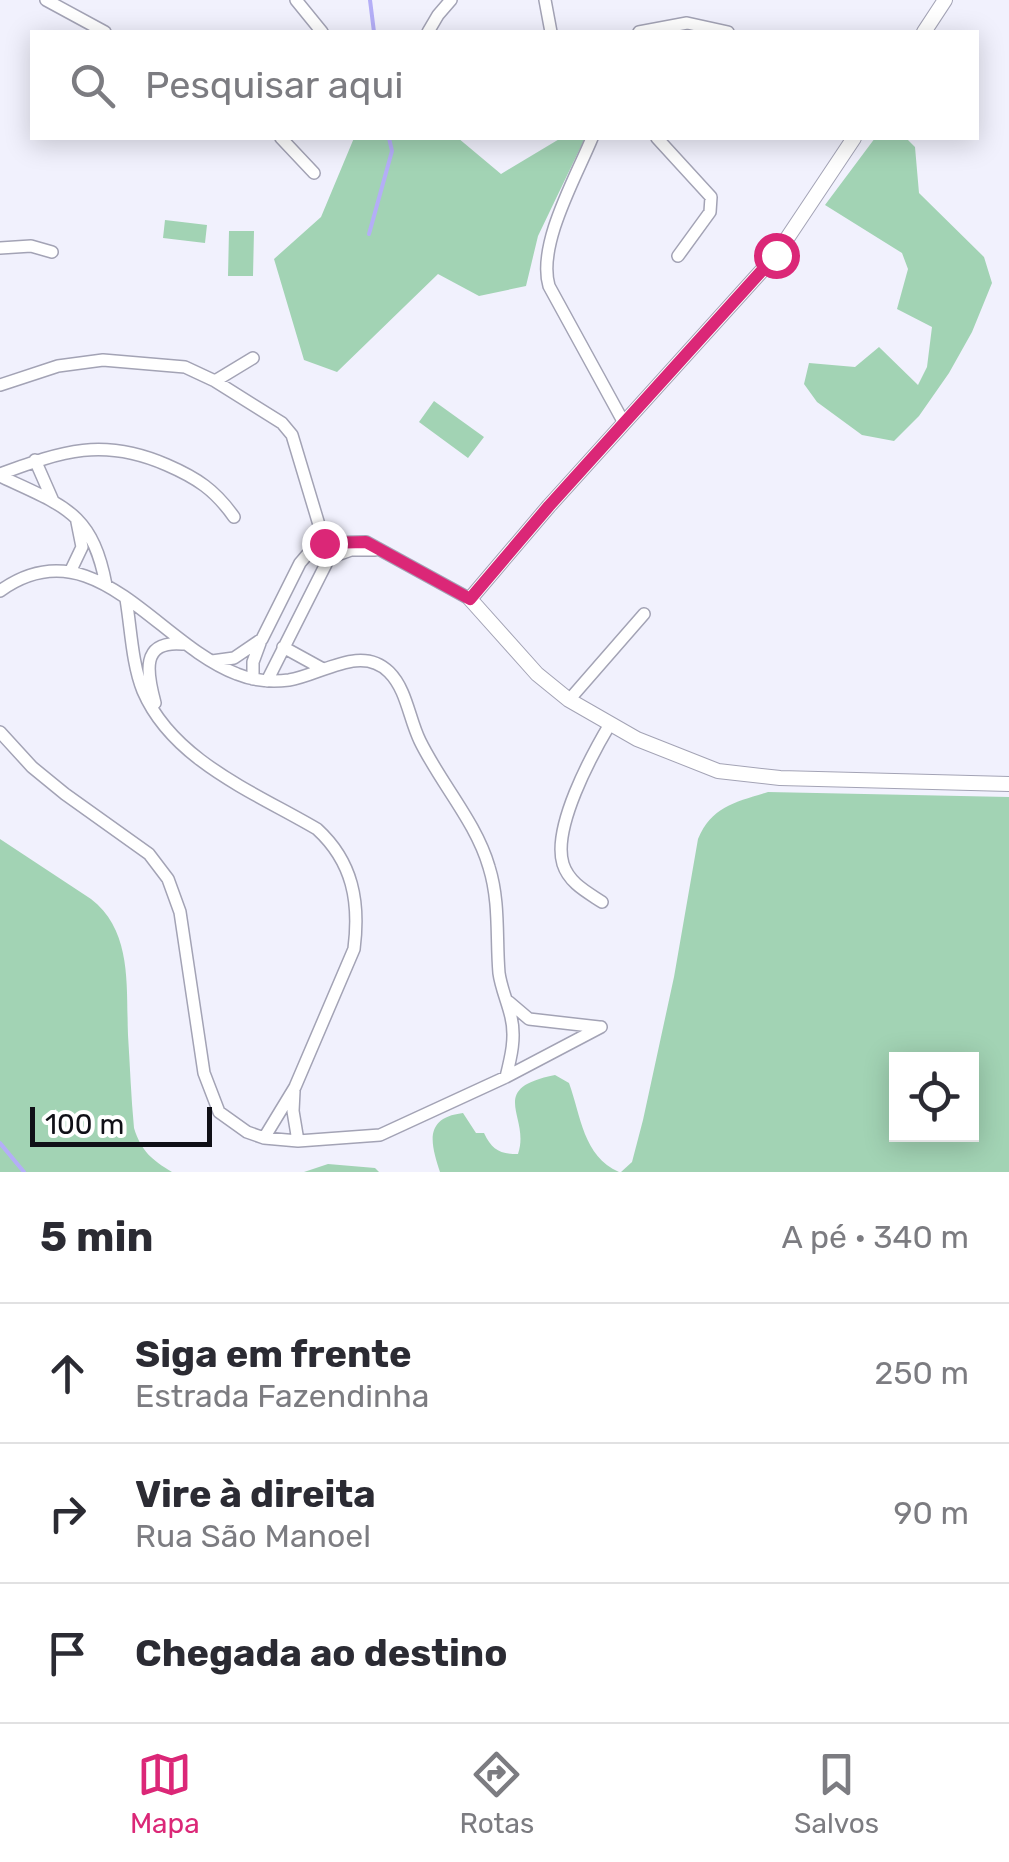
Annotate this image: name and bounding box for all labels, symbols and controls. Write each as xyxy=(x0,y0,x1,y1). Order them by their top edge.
search box xyxy=(30,30,979,140)
icon: search xyxy=(65,58,120,113)
text: Pesquisar aqui xyxy=(145,62,403,108)
route start xyxy=(754,233,800,279)
route end xyxy=(302,521,348,567)
map controls xyxy=(889,1052,979,1142)
button: locate xyxy=(889,1052,979,1142)
scale bar xyxy=(30,1102,212,1146)
text: 100 m xyxy=(45,1108,124,1141)
text: 5 min xyxy=(40,1212,154,1262)
text: A pé · 340 m xyxy=(782,1218,969,1256)
text: Siga em frente xyxy=(135,1331,412,1377)
icon: ahead xyxy=(40,1346,95,1401)
text: 250 m xyxy=(875,1354,969,1392)
text: Estrada Fazendinha xyxy=(135,1377,429,1415)
text: Vire à direita xyxy=(135,1471,376,1517)
icon: right xyxy=(40,1486,95,1541)
text: 90 m xyxy=(893,1494,969,1532)
text: Rua São Manoel xyxy=(135,1517,371,1555)
icon: arrive xyxy=(40,1626,95,1681)
text: Chegada ao destino xyxy=(135,1630,507,1676)
tab: Mapa xyxy=(130,1747,200,1840)
tab: Rotas xyxy=(459,1747,534,1840)
tab: Salvos xyxy=(794,1747,879,1840)

